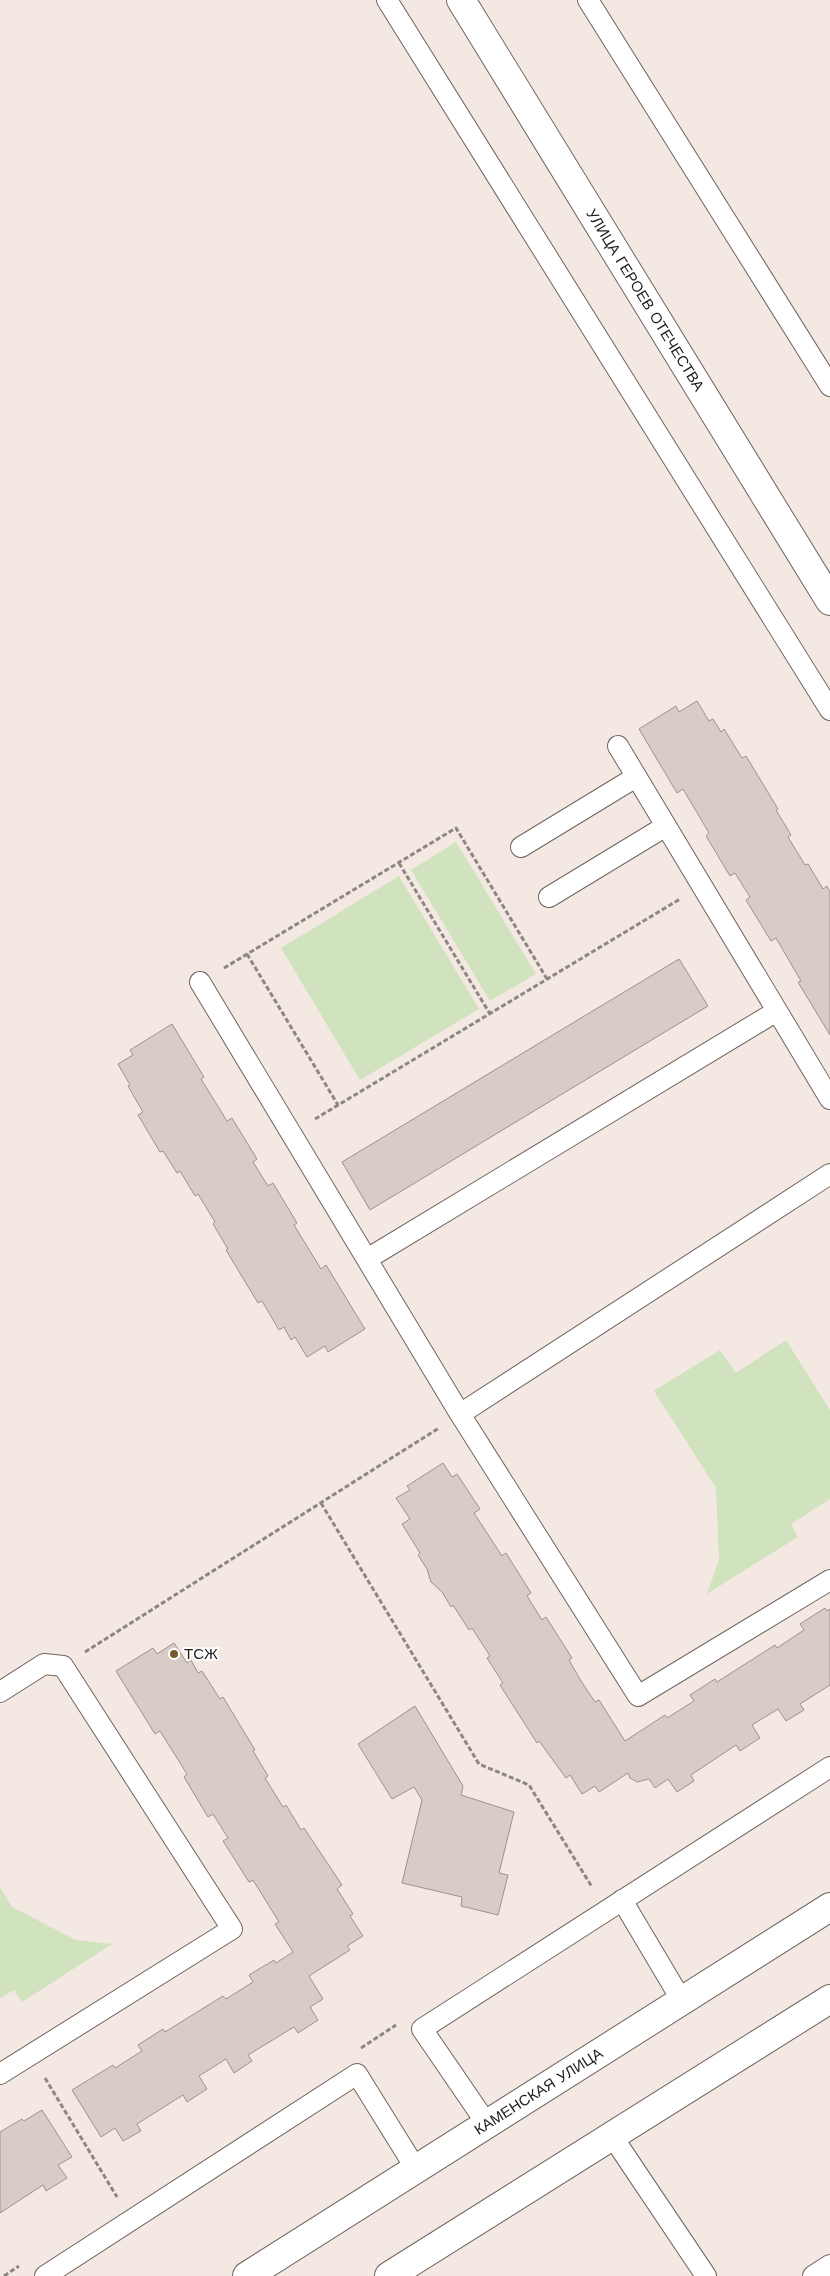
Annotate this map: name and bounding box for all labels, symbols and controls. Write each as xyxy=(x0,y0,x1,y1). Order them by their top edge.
street label: УЛИЦА ГЕРОЕВ ОТЕЧЕСТВА xyxy=(582,206,708,394)
place label: ТСЖ xyxy=(184,1645,218,1663)
marker: ТСЖ xyxy=(168,1648,180,1660)
street label: КАМЕНСКАЯ УЛИЦА xyxy=(471,2044,606,2139)

